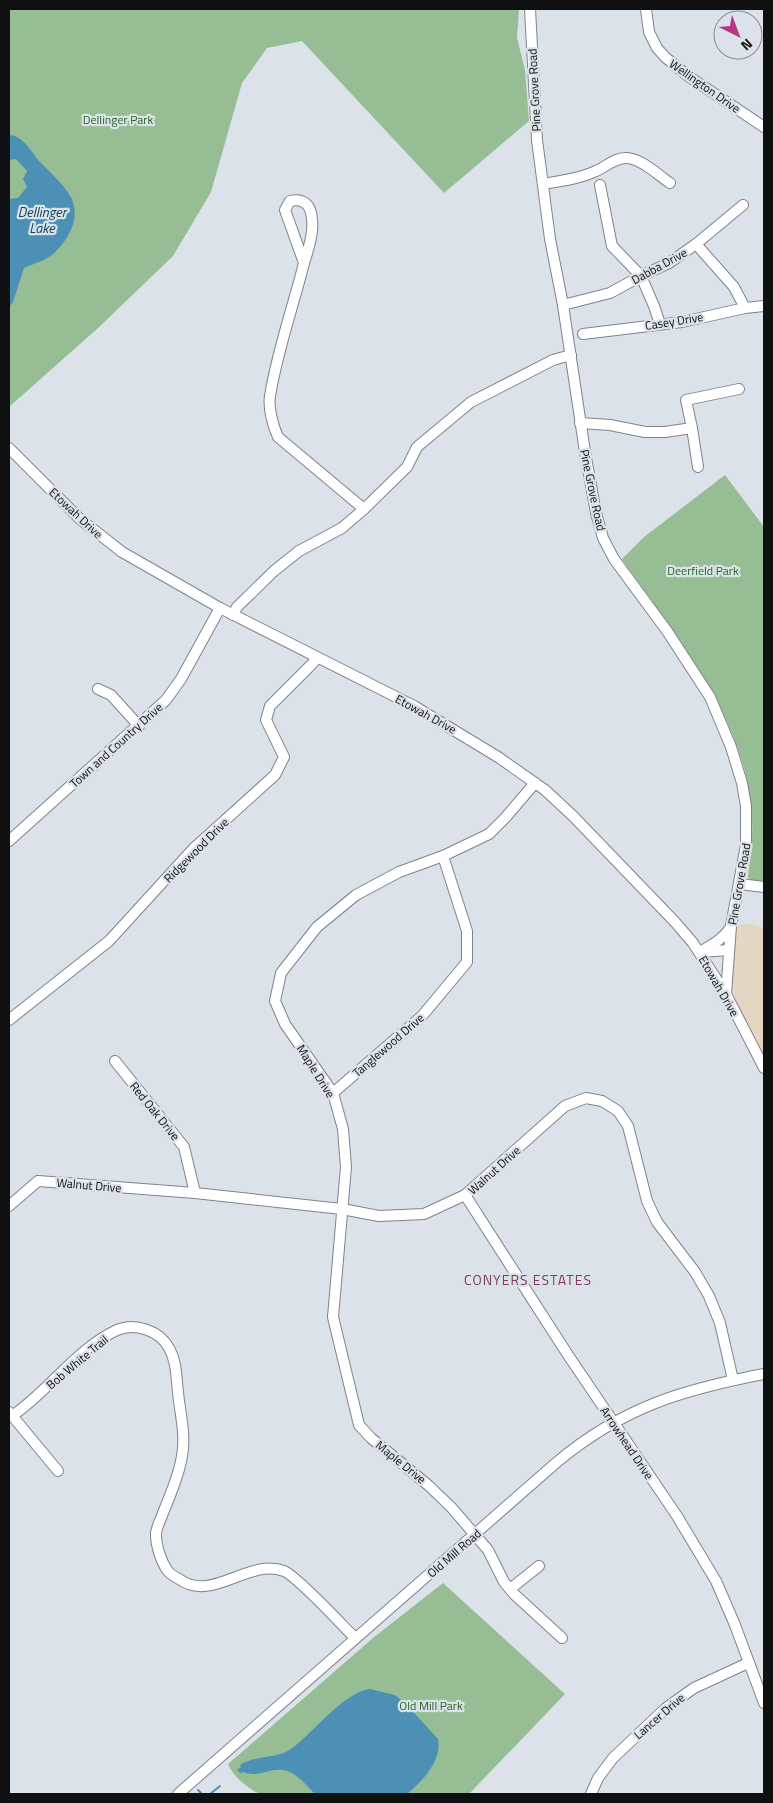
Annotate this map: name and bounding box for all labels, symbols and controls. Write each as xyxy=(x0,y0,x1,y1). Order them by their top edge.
north arrow xyxy=(713,10,763,60)
text: N xyxy=(736,34,758,56)
street label: Pine Grove Road xyxy=(522,48,546,132)
street label: Wellington Drive xyxy=(666,54,744,118)
park label: Dellinger Park xyxy=(83,110,153,129)
water label: Dellinger Lake xyxy=(18,201,68,238)
street label: Dabba Drive xyxy=(628,243,690,289)
street label: Casey Drive xyxy=(643,307,705,335)
street label: Pine Grove Road xyxy=(575,447,611,533)
street label: Etowah Drive xyxy=(45,483,107,543)
park label: Deerfield Park xyxy=(667,561,739,580)
street label: Etowah Drive xyxy=(392,689,460,739)
street label: Town and Country Drive xyxy=(65,698,167,792)
street label: Ridgewood Drive xyxy=(159,813,233,887)
street label: Pine Grove Road xyxy=(722,842,756,926)
street label: Etowah Drive xyxy=(694,952,744,1020)
street label: Tanglewood Drive xyxy=(348,1008,428,1082)
street label: Maple Drive xyxy=(292,1040,340,1102)
street label: Red Oak Drive xyxy=(125,1077,185,1145)
street label: Walnut Drive xyxy=(463,1141,525,1199)
street label: Walnut Drive xyxy=(56,1173,122,1197)
district label: CONYERS ESTATES xyxy=(464,1269,592,1290)
street label: Bob White Trail xyxy=(42,1330,112,1394)
street label: Arrowhead Drive xyxy=(595,1403,659,1483)
street label: Maple Drive xyxy=(372,1436,430,1488)
street label: Old Mill Road xyxy=(423,1524,485,1582)
street label: Lancer Drive xyxy=(629,1688,689,1744)
park label: Old Mill Park xyxy=(399,1696,463,1715)

